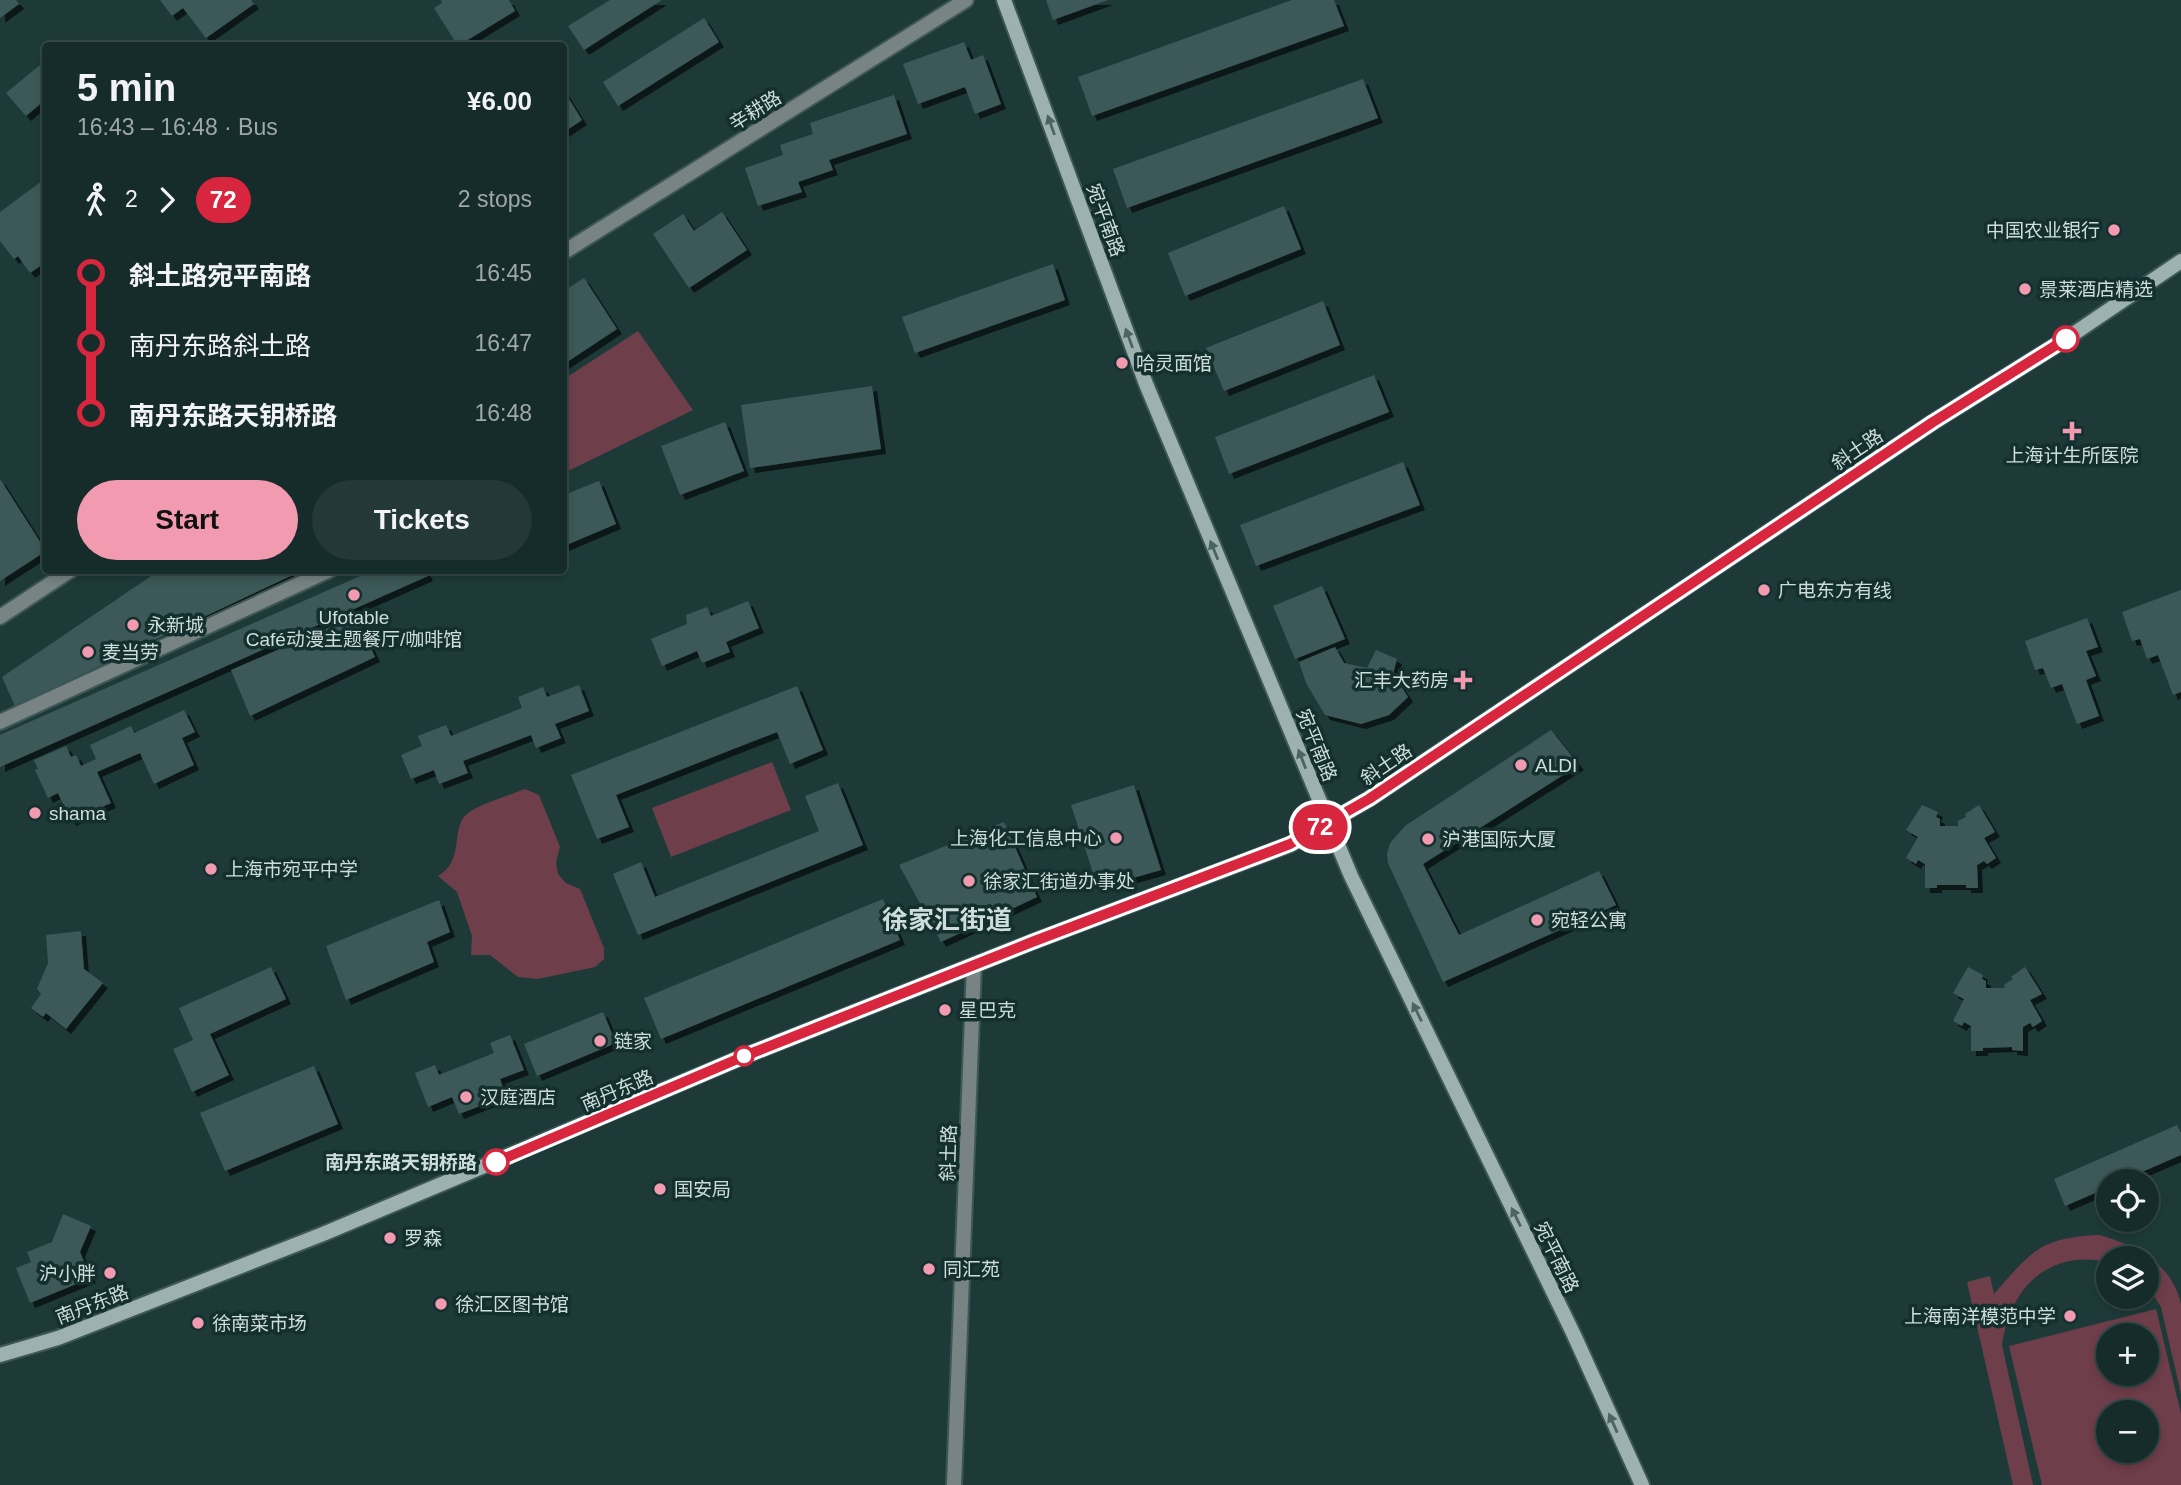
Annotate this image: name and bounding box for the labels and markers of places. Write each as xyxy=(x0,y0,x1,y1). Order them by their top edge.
place label: 中国农业银行 xyxy=(1986,220,2100,241)
marker: 中国农业银行 xyxy=(2106,222,2122,238)
place label: 景莱酒店精选 xyxy=(2039,279,2153,300)
marker: 景莱酒店精选 xyxy=(2017,281,2033,297)
unlabelled marker xyxy=(2053,326,2079,352)
place label: 哈灵面馆 xyxy=(1136,353,1212,374)
marker: 哈灵面馆 xyxy=(1114,355,1130,371)
marker: 上海计生所医院 xyxy=(2062,421,2082,441)
place label: 上海计生所医院 xyxy=(2005,445,2139,466)
place label: 广电东方有线 xyxy=(1778,580,1892,601)
marker: 广电东方有线 xyxy=(1756,582,1772,598)
marker: Ufotable Café动漫主题餐厅/咖啡馆 xyxy=(346,587,362,603)
place label: Ufotable Café动漫主题餐厅/咖啡馆 xyxy=(246,607,462,650)
place label: 永新城 xyxy=(147,615,204,636)
marker: 永新城 xyxy=(125,617,141,633)
place label: 麦当劳 xyxy=(102,642,159,663)
marker: 麦当劳 xyxy=(80,644,96,660)
place label: 汇丰大药房 xyxy=(1354,670,1449,691)
marker: 汇丰大药房 xyxy=(1455,672,1471,688)
place label: ALDI xyxy=(1535,755,1577,776)
marker: ALDI xyxy=(1513,757,1529,773)
place label: shama xyxy=(49,803,106,824)
marker: shama xyxy=(27,805,43,821)
place label: 上海化工信息中心 xyxy=(950,828,1102,849)
place label: 沪港国际大厦 xyxy=(1442,829,1556,850)
marker: 上海化工信息中心 xyxy=(1108,830,1124,846)
marker: 沪港国际大厦 xyxy=(1420,831,1436,847)
place label: 上海市宛平中学 xyxy=(225,859,358,880)
marker: 上海市宛平中学 xyxy=(203,861,219,877)
place label: 徐家汇街道办事处 xyxy=(983,871,1135,892)
marker: 徐家汇街道办事处 xyxy=(961,873,977,889)
place label: 宛轻公寓 xyxy=(1551,910,1627,931)
marker: 宛轻公寓 xyxy=(1529,912,1545,928)
place label: 星巴克 xyxy=(959,1000,1016,1021)
marker: 星巴克 xyxy=(937,1002,953,1018)
place label: 链家 xyxy=(614,1031,652,1052)
marker: 链家 xyxy=(592,1033,608,1049)
unlabelled marker xyxy=(734,1046,754,1066)
place label: 汉庭酒店 xyxy=(480,1087,556,1108)
marker: 汉庭酒店 xyxy=(458,1089,474,1105)
marker: 南丹东路天钥桥路 xyxy=(483,1149,509,1175)
place label: 南丹东路天钥桥路 xyxy=(325,1152,477,1173)
place label: 国安局 xyxy=(674,1179,731,1200)
marker: 国安局 xyxy=(652,1181,668,1197)
place label: 罗森 xyxy=(404,1228,442,1249)
marker: 罗森 xyxy=(382,1230,398,1246)
place label: 同汇苑 xyxy=(943,1259,1000,1280)
marker: 同汇苑 xyxy=(921,1261,937,1277)
place label: 沪小胖 xyxy=(39,1263,96,1284)
marker: 沪小胖 xyxy=(102,1265,118,1281)
place label: 徐汇区图书馆 xyxy=(455,1294,569,1315)
marker: 徐汇区图书馆 xyxy=(433,1296,449,1312)
place label: 上海南洋模范中学 xyxy=(1904,1306,2056,1327)
marker: 上海南洋模范中学 xyxy=(2062,1308,2078,1324)
place label: 徐南菜市场 xyxy=(212,1313,307,1334)
marker: 徐南菜市场 xyxy=(190,1315,206,1331)

